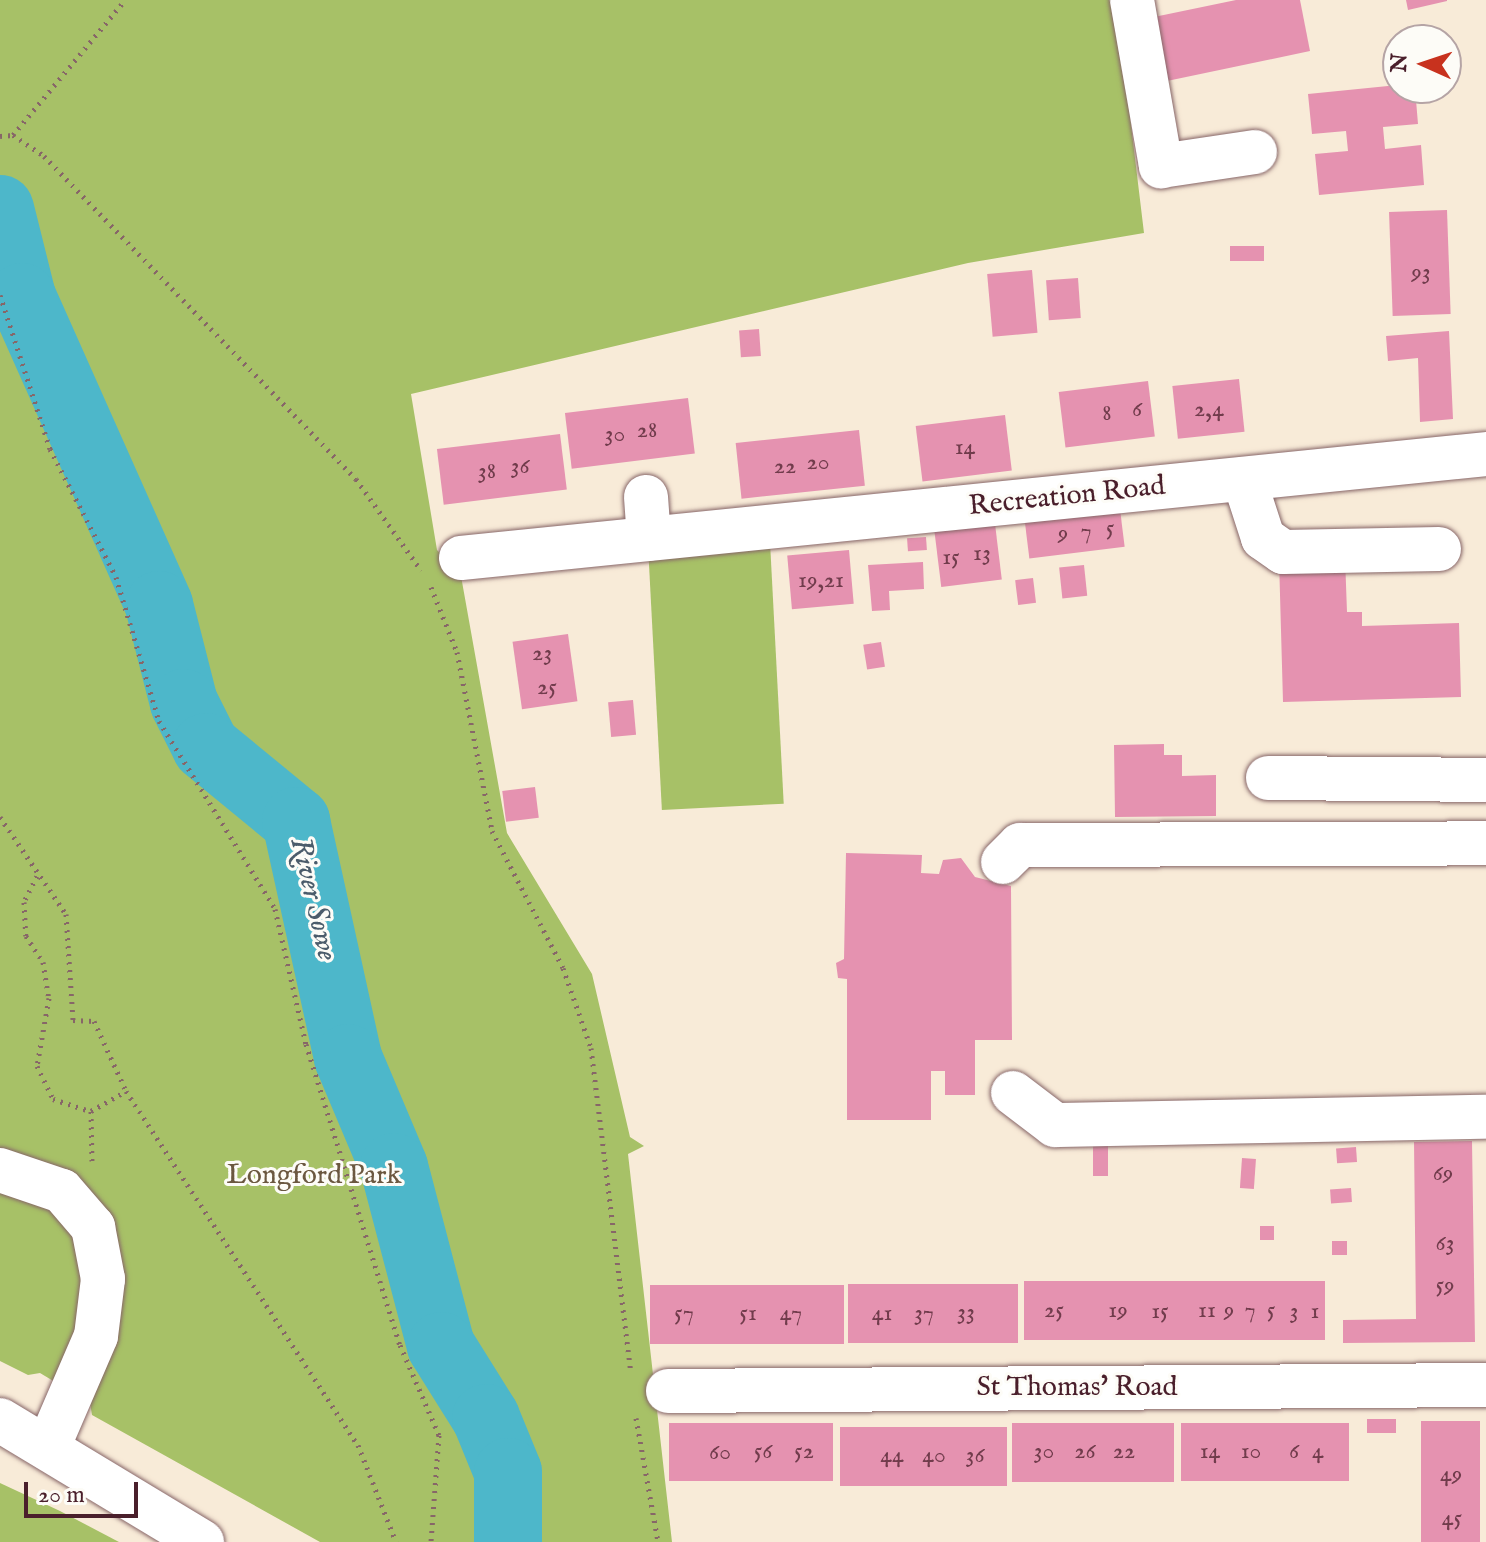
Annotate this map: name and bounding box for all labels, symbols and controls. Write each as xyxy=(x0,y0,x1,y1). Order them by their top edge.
north arrow xyxy=(1382,24,1462,104)
text: N xyxy=(1386,53,1415,73)
house number: 93 xyxy=(1411,259,1431,287)
house number: 6 xyxy=(1132,396,1142,424)
house number: 2,4 xyxy=(1194,396,1224,424)
house number: 8 xyxy=(1102,400,1112,428)
house number: 28 xyxy=(637,417,657,445)
house number: 30 xyxy=(605,421,625,449)
house number: 14 xyxy=(955,434,975,462)
house number: 20 xyxy=(806,449,830,477)
house number: 36 xyxy=(510,453,530,481)
house number: 22 xyxy=(774,453,796,481)
house number: 38 xyxy=(478,458,496,486)
street label: Recreation Road xyxy=(967,470,1167,524)
house number: 5 xyxy=(1106,515,1114,543)
house number: 7 xyxy=(1080,518,1092,546)
house number: 9 xyxy=(1058,520,1068,548)
house number: 13 xyxy=(973,540,991,568)
house number: 15 xyxy=(942,544,960,572)
house number: 19,21 xyxy=(798,567,844,595)
house number: 23 xyxy=(532,640,552,668)
house number: 25 xyxy=(537,674,557,702)
water label: River Sowe xyxy=(281,834,345,964)
park label: Longford Park xyxy=(227,1159,401,1193)
house number: 69 xyxy=(1433,1160,1453,1188)
house number: 63 xyxy=(1435,1230,1455,1258)
house number: 59 xyxy=(1435,1272,1455,1300)
house number: 25 xyxy=(1044,1297,1064,1325)
house number: 19 xyxy=(1108,1297,1128,1325)
house number: 11 xyxy=(1198,1297,1216,1325)
house number: 9 xyxy=(1224,1297,1234,1325)
house number: 7 xyxy=(1244,1297,1256,1325)
house number: 5 xyxy=(1267,1297,1275,1325)
house number: 15 xyxy=(1151,1298,1169,1326)
house number: 3 xyxy=(1290,1298,1298,1326)
house number: 1 xyxy=(1311,1298,1319,1326)
house number: 33 xyxy=(957,1299,975,1327)
house number: 57 xyxy=(674,1300,694,1328)
house number: 51 xyxy=(739,1300,757,1328)
house number: 47 xyxy=(780,1300,802,1328)
house number: 41 xyxy=(872,1300,892,1328)
house number: 37 xyxy=(914,1300,934,1328)
street label: St Thomas' Road xyxy=(976,1371,1178,1405)
house number: 56 xyxy=(754,1438,772,1466)
house number: 52 xyxy=(794,1438,814,1466)
house number: 30 xyxy=(1034,1438,1054,1466)
house number: 26 xyxy=(1074,1438,1096,1466)
house number: 22 xyxy=(1113,1438,1135,1466)
house number: 14 xyxy=(1200,1438,1220,1466)
house number: 10 xyxy=(1241,1438,1261,1466)
house number: 6 xyxy=(1289,1438,1299,1466)
house number: 4 xyxy=(1312,1438,1324,1466)
house number: 60 xyxy=(709,1439,731,1467)
house number: 44 xyxy=(880,1442,904,1470)
house number: 40 xyxy=(922,1442,946,1470)
house number: 36 xyxy=(965,1442,985,1470)
house number: 49 xyxy=(1440,1461,1462,1489)
scale bar xyxy=(28,1466,142,1516)
text: 20 m xyxy=(38,1480,85,1511)
house number: 45 xyxy=(1442,1505,1462,1533)

